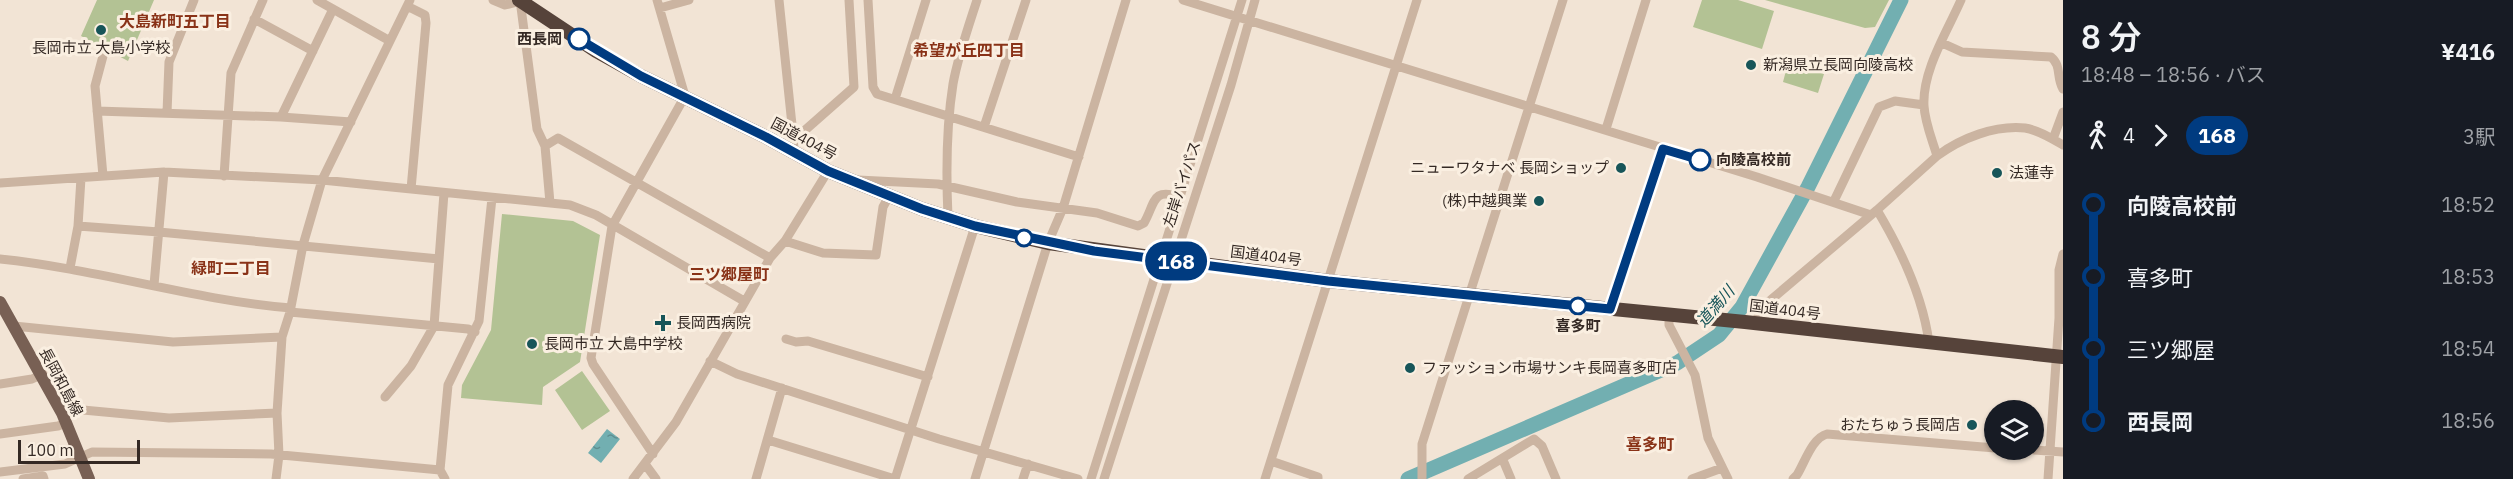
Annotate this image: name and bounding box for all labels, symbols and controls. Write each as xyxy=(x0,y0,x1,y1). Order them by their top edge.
district label: 大島新町五丁目 xyxy=(119,11,231,31)
text: 8 分 xyxy=(2081,15,2142,58)
marker: 長岡市立 大島小学校 xyxy=(94,23,108,37)
marker: 西長岡 xyxy=(568,28,590,50)
place label: 西長岡 xyxy=(517,29,562,48)
text: ¥416 xyxy=(2441,37,2495,66)
place label: 長岡市立 大島小学校 xyxy=(32,38,170,57)
district label: 希望が丘四丁目 xyxy=(913,40,1025,60)
place label: 新潟県立長岡向陵高校 xyxy=(1763,55,1913,74)
marker: 新潟県立長岡向陵高校 xyxy=(1744,58,1758,72)
text: 18:48 – 18:56 · バス xyxy=(2081,61,2266,88)
street label: 国道404号 xyxy=(768,113,840,164)
icon: walk xyxy=(2081,119,2114,152)
icon: forward xyxy=(2144,119,2177,152)
text: 168 xyxy=(2198,121,2236,149)
text: 4 xyxy=(2123,122,2135,149)
text: 3駅 xyxy=(2463,123,2495,150)
street label: 左岸バイパス xyxy=(1159,138,1204,229)
marker: 向陵高校前 xyxy=(1689,149,1711,171)
place label: 向陵高校前 xyxy=(1716,150,1791,169)
place label: ニューワタナベ 長岡ショップ xyxy=(1410,158,1609,177)
marker: ニューワタナベ 長岡ショップ xyxy=(1614,161,1628,175)
place label: 法蓮寺 xyxy=(2009,163,2054,182)
marker: 法蓮寺 xyxy=(1990,166,2004,180)
place label: (株)中越興業 xyxy=(1442,191,1527,210)
text: 向陵高校前 xyxy=(2127,191,2237,220)
text: 18:52 xyxy=(2441,191,2495,218)
marker: (株)中越興業 xyxy=(1532,194,1546,208)
unlabelled marker xyxy=(1015,229,1033,247)
line badge: 168 xyxy=(1142,242,1210,280)
street label: 国道404号 xyxy=(1229,242,1303,269)
text: 168 xyxy=(1157,247,1195,275)
district label: 緑町二丁目 xyxy=(191,258,271,278)
text: 喜多町 xyxy=(2127,263,2193,292)
text: 18:53 xyxy=(2441,263,2495,290)
district label: 三ツ郷屋町 xyxy=(689,264,769,284)
water label: 道満川 xyxy=(1692,280,1740,331)
street label: 国道404号 xyxy=(1748,296,1822,323)
marker: 喜多町 xyxy=(1569,297,1587,315)
place label: 長岡西病院 xyxy=(676,313,751,332)
marker: 長岡西病院 xyxy=(654,314,672,332)
place label: 喜多町 xyxy=(1555,316,1601,335)
place label: 長岡市立 大島中学校 xyxy=(544,334,683,353)
text: 三ツ郷屋 xyxy=(2127,335,2215,364)
text: 18:54 xyxy=(2441,335,2495,362)
marker: 長岡市立 大島中学校 xyxy=(525,337,539,351)
street label: 長岡和島線 xyxy=(35,344,87,419)
place label: ファッション市場サンキ長岡喜多町店 xyxy=(1422,358,1677,377)
marker: ファッション市場サンキ長岡喜多町店 xyxy=(1403,361,1417,375)
map controls xyxy=(1984,400,2044,460)
button: layers xyxy=(1984,400,2044,460)
text: 西長岡 xyxy=(2127,407,2193,436)
text: 18:56 xyxy=(2441,407,2495,434)
place label: おたちゅう長岡店 xyxy=(1840,415,1960,434)
marker: おたちゅう長岡店 xyxy=(1965,418,1979,432)
district label: 喜多町 xyxy=(1626,434,1674,454)
scale bar xyxy=(18,437,140,464)
text: 100 m xyxy=(27,440,74,460)

